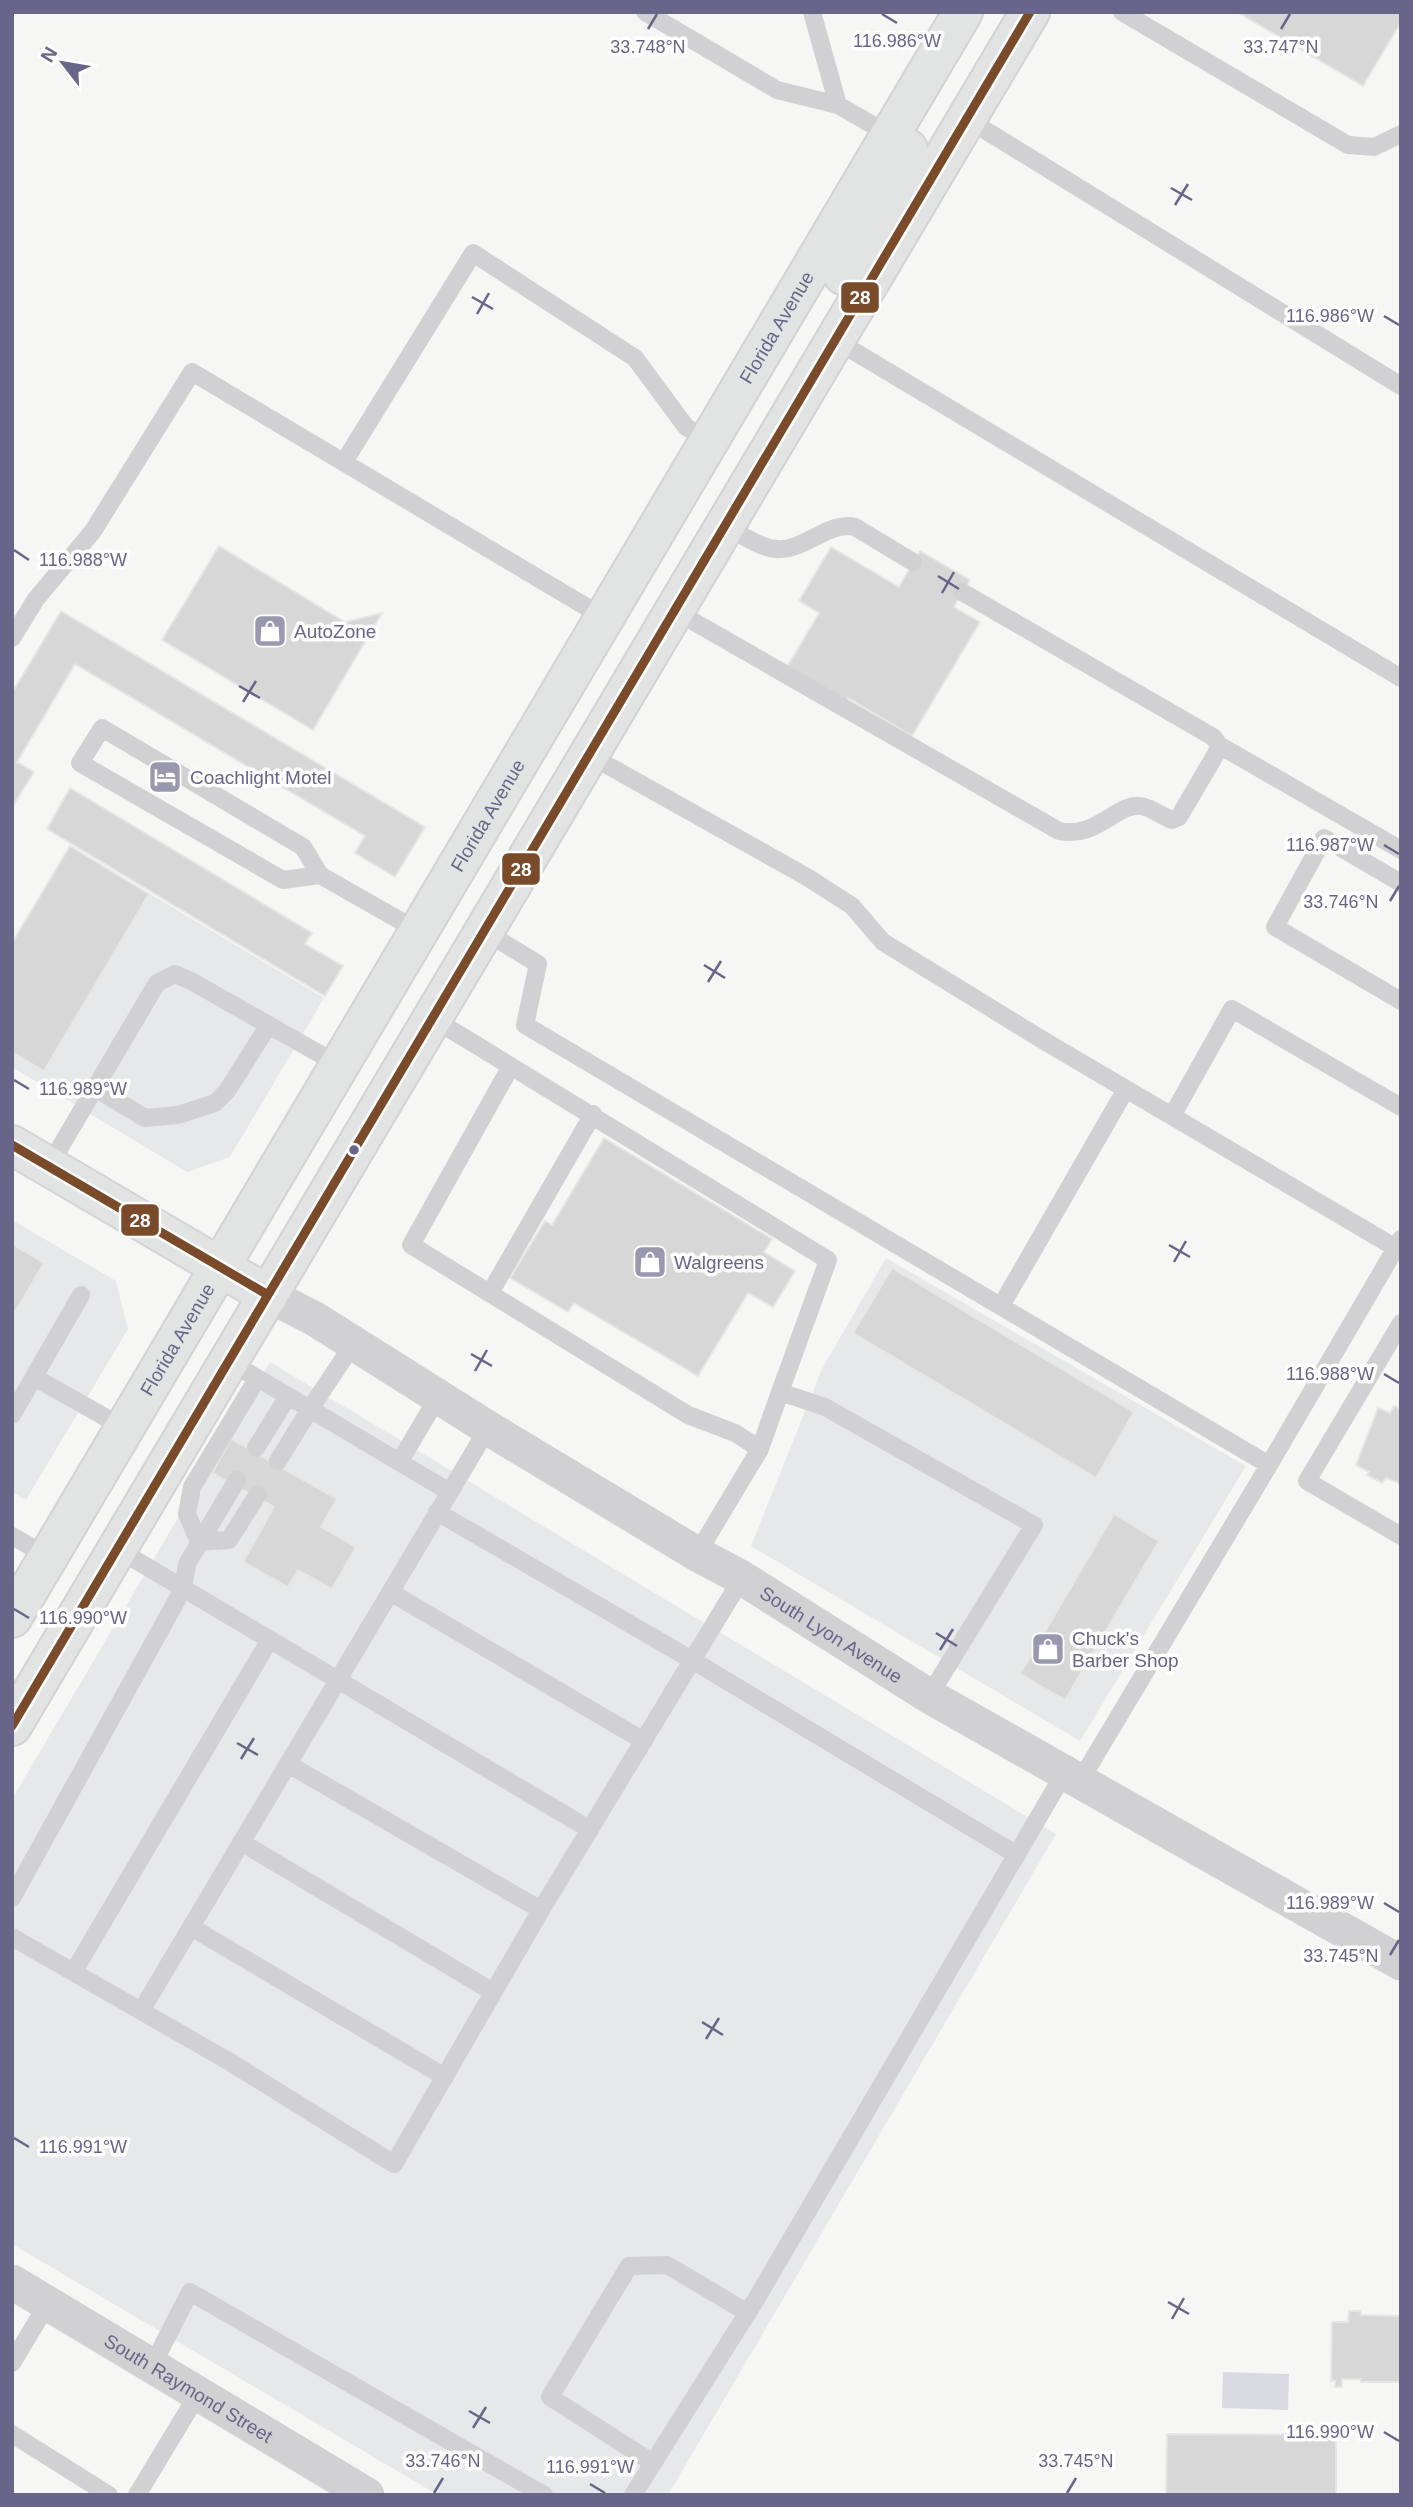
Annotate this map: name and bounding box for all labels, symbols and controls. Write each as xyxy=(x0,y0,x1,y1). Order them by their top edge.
north arrow xyxy=(28,28,98,98)
text: 116.986°W xyxy=(853,31,941,51)
text: 33.748°N xyxy=(610,37,686,57)
text: 33.747°N xyxy=(1243,37,1319,57)
text: N xyxy=(36,43,61,66)
street label: Florida Avenue xyxy=(735,268,818,387)
line badge: 28 xyxy=(840,281,880,314)
text: 28 xyxy=(849,287,871,308)
text: 116.986°W xyxy=(1286,306,1374,326)
text: 116.988°W xyxy=(39,550,127,570)
shop icon: AutoZone xyxy=(251,612,289,650)
place label: AutoZone xyxy=(294,621,376,642)
street label: Florida Avenue xyxy=(447,756,529,875)
hotel icon: Coachlight Motel xyxy=(146,758,184,796)
place label: Coachlight Motel xyxy=(190,767,332,788)
text: 116.987°W xyxy=(1286,835,1374,855)
line badge: 28 xyxy=(501,852,541,886)
text: 28 xyxy=(510,859,532,880)
text: 33.746°N xyxy=(1303,892,1379,912)
text: 116.989°W xyxy=(39,1079,127,1099)
unlabelled marker xyxy=(347,1143,361,1157)
line badge: 28 xyxy=(120,1203,160,1237)
text: 28 xyxy=(129,1210,151,1231)
shop icon: Walgreens xyxy=(631,1243,669,1281)
place label: Walgreens xyxy=(674,1252,764,1273)
street label: Florida Avenue xyxy=(136,1280,219,1399)
text: 116.988°W xyxy=(1286,1364,1374,1384)
street label: South Lyon Avenue xyxy=(756,1582,906,1687)
text: 116.990°W xyxy=(39,1608,127,1628)
place label: Chuck's Barber Shop xyxy=(1072,1628,1179,1671)
shop icon: Chuck's Barber Shop xyxy=(1029,1630,1067,1668)
text: 116.989°W xyxy=(1286,1893,1374,1913)
text: 33.745°N xyxy=(1303,1946,1379,1966)
text: 116.991°W xyxy=(39,2137,127,2157)
street label: South Raymond Street xyxy=(101,2330,277,2447)
text: 116.990°W xyxy=(1286,2422,1374,2442)
text: 33.746°N xyxy=(405,2451,481,2471)
text: 33.745°N xyxy=(1038,2451,1114,2471)
text: 116.991°W xyxy=(546,2457,634,2477)

